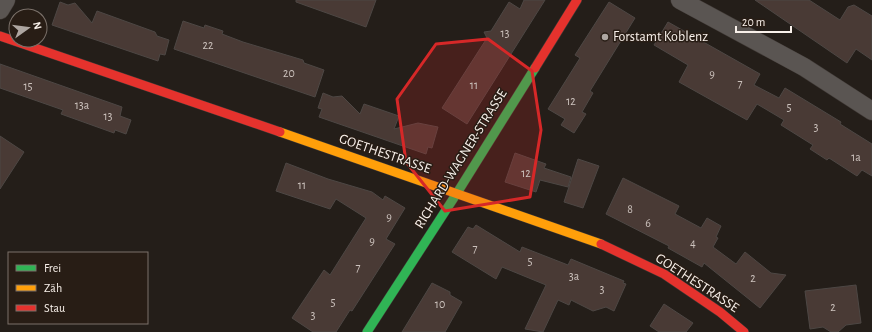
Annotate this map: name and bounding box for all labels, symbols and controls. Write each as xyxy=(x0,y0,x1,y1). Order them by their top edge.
north arrow xyxy=(8,8,48,48)
scale bar xyxy=(736,8,791,34)
text: 20 m xyxy=(742,16,765,28)
text: N xyxy=(31,21,43,31)
house number: 13 xyxy=(500,27,510,39)
place label: Forstamt Koblenz xyxy=(613,30,708,44)
marker: Forstamt Koblenz xyxy=(600,32,610,42)
house number: 22 xyxy=(203,39,214,51)
house number: 20 xyxy=(283,67,295,79)
house number: 9 xyxy=(709,68,715,80)
house number: 7 xyxy=(737,77,743,89)
house number: 11 xyxy=(470,79,478,91)
house number: 15 xyxy=(23,80,33,92)
street label: RICHARD-WAGNER-STRASSE xyxy=(412,87,510,231)
house number: 12 xyxy=(566,95,576,107)
house number: 13a xyxy=(75,99,90,111)
house number: 5 xyxy=(786,101,792,113)
house number: 13 xyxy=(103,110,113,122)
house number: 3 xyxy=(814,121,819,133)
street label: GOETHESTRASSE xyxy=(337,132,433,176)
house number: 1a xyxy=(851,151,861,163)
house number: 12 xyxy=(521,167,531,179)
house number: 11 xyxy=(298,179,306,191)
house number: 8 xyxy=(627,203,633,215)
house number: 9 xyxy=(386,211,392,223)
house number: 6 xyxy=(645,217,651,229)
house number: 9 xyxy=(369,235,375,247)
house number: 4 xyxy=(690,237,696,249)
house number: 7 xyxy=(472,242,478,254)
street label: GOETHESTRASSE xyxy=(653,251,741,315)
legend xyxy=(8,252,148,324)
house number: 5 xyxy=(527,255,533,267)
house number: 7 xyxy=(355,261,361,273)
text: Frei xyxy=(44,262,61,274)
house number: 3a xyxy=(569,270,580,282)
house number: 2 xyxy=(750,272,756,284)
text: Zäh xyxy=(44,282,62,294)
house number: 3 xyxy=(600,283,605,295)
house number: 5 xyxy=(330,296,336,308)
house number: 10 xyxy=(435,298,445,310)
house number: 2 xyxy=(830,301,836,313)
text: Stau xyxy=(44,302,65,314)
house number: 3 xyxy=(311,309,316,321)

